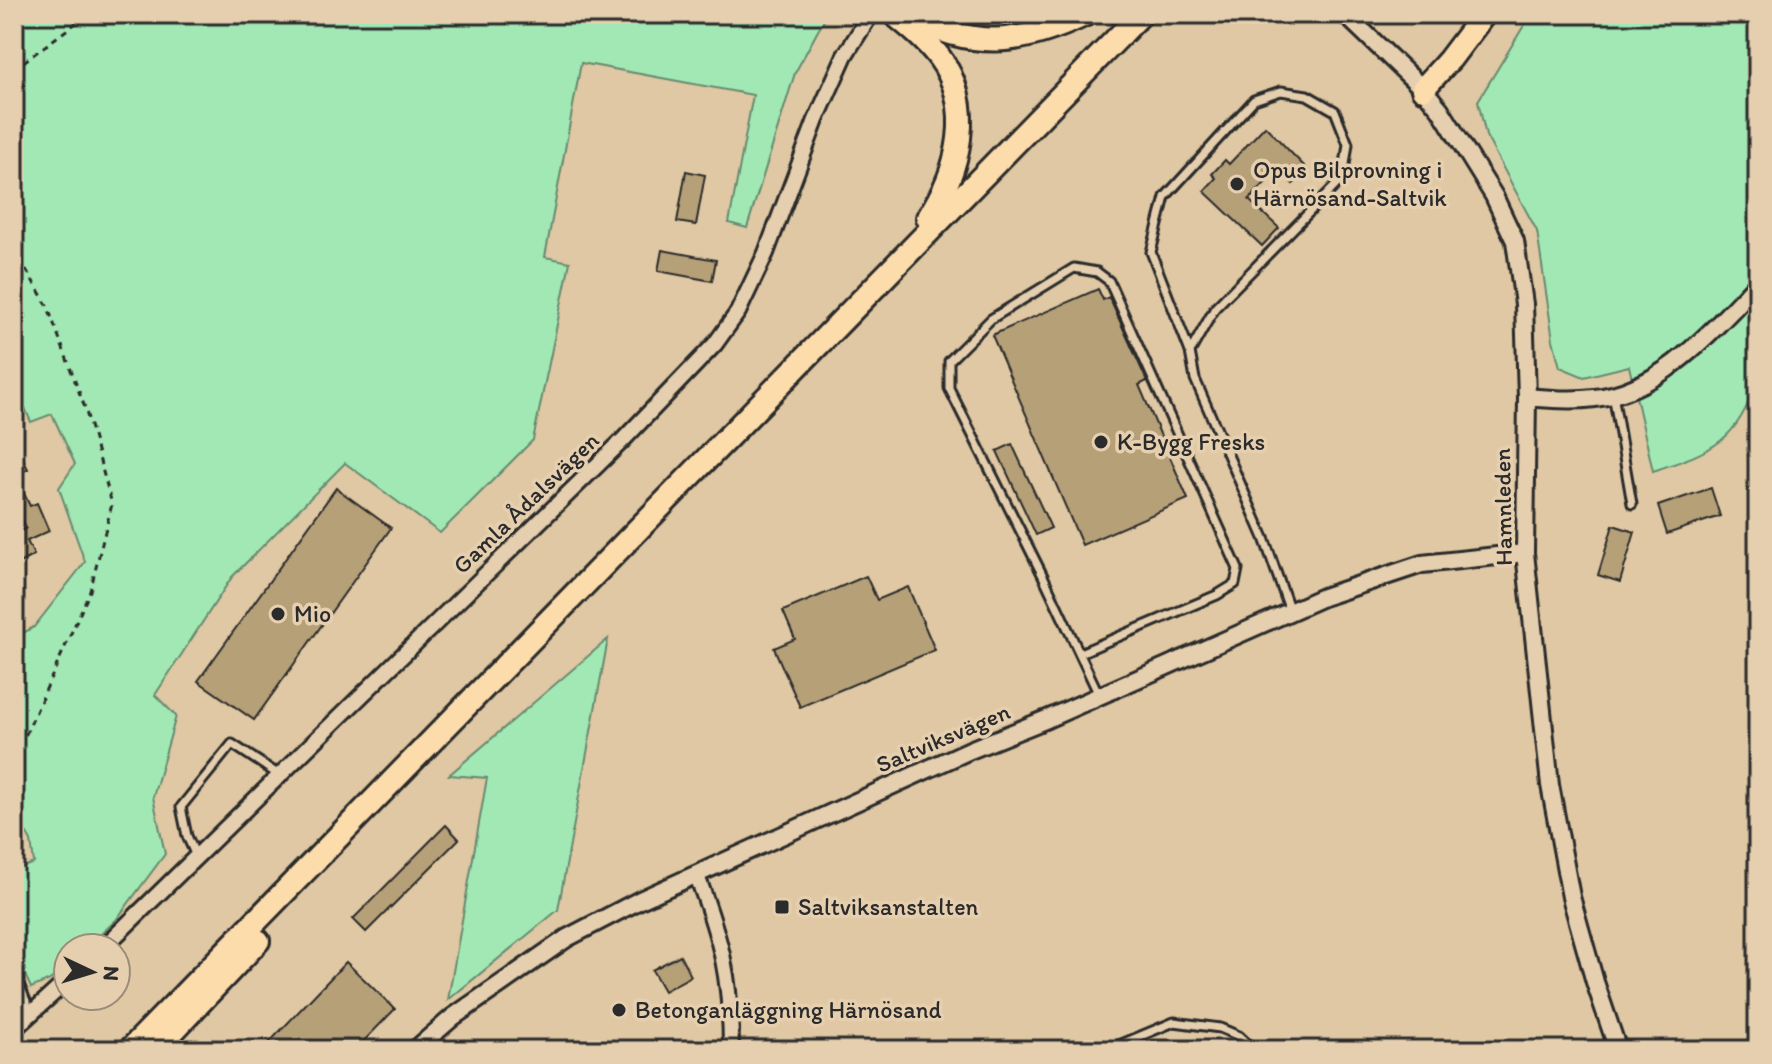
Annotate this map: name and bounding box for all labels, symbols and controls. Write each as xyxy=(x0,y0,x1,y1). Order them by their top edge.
place label: Opus Bilprovning i Härnösand-Saltvik xyxy=(1253,155,1447,212)
marker: Opus Bilprovning i Härnösand-Saltvik xyxy=(1228,175,1246,193)
street label: Gamla Ådalsvägen xyxy=(447,425,605,580)
place label: K-Bygg Fresks xyxy=(1117,427,1265,456)
marker: K-Bygg Fresks xyxy=(1092,433,1110,451)
street label: Hamnleden xyxy=(1487,448,1518,566)
place label: Mio xyxy=(294,599,331,628)
marker: Mio xyxy=(269,605,287,623)
street label: Saltviksvägen xyxy=(872,696,1014,779)
place label: Saltviksanstalten xyxy=(798,892,979,921)
marker: Saltviksanstalten xyxy=(773,898,791,916)
north arrow xyxy=(52,932,132,1012)
text: N xyxy=(97,965,125,982)
place label: Betonganläggning Härnösand xyxy=(635,995,942,1024)
marker: Betonganläggning Härnösand xyxy=(610,1001,628,1019)

